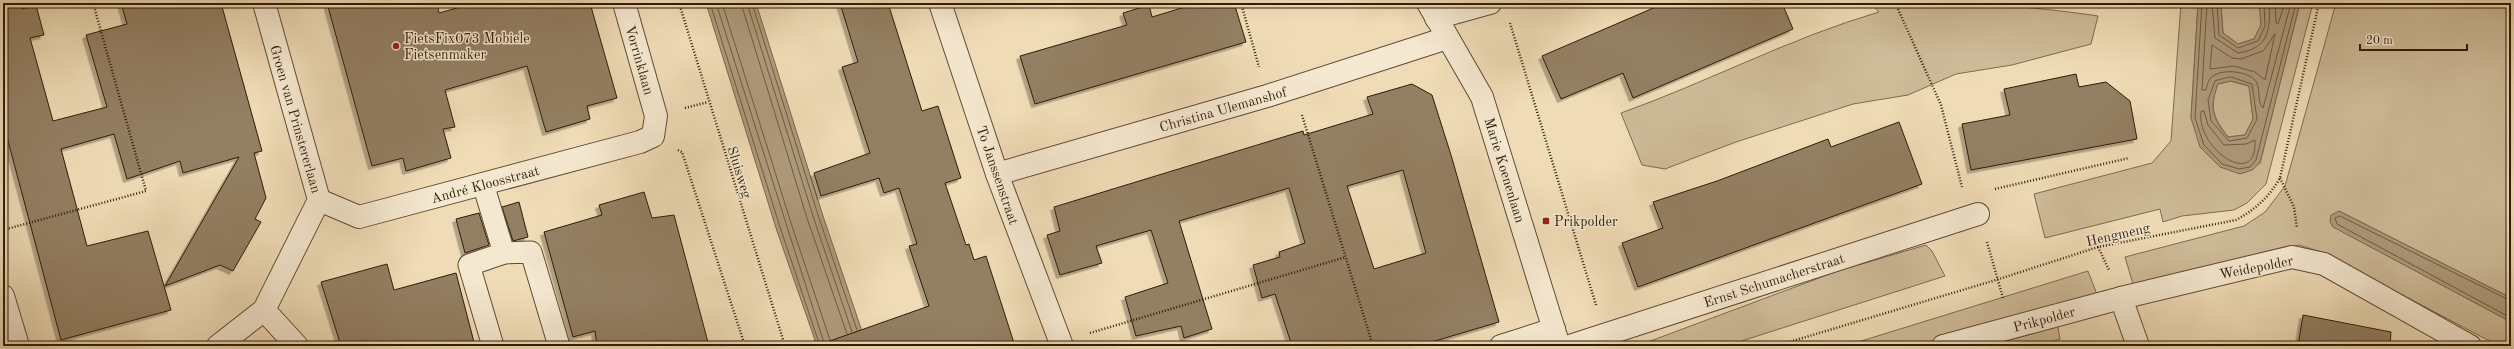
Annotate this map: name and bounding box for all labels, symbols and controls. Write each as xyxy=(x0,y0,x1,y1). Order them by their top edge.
street label: Vorrinklaan xyxy=(622,24,656,97)
scale bar xyxy=(2360,26,2467,52)
place label: FietsFix073 Mobiele Fietsenmaker xyxy=(404,32,530,62)
text: 20 m xyxy=(2366,35,2393,47)
marker: FietsFix073 Mobiele Fietsenmaker xyxy=(391,41,401,51)
street label: Groen van Prinstererlaan xyxy=(267,44,323,195)
street label: Christina Ulemanshof xyxy=(1158,85,1290,135)
street label: Marie Koenenlaan xyxy=(1481,116,1527,225)
street label: To Janssenstraat xyxy=(974,124,1021,227)
street label: Sluisweg xyxy=(724,144,754,201)
street label: André Kloosstraat xyxy=(430,164,541,206)
place label: Prikpolder xyxy=(1554,215,1618,229)
marker: Prikpolder xyxy=(1541,216,1551,226)
street label: Hengmeng xyxy=(2085,221,2152,249)
street label: Ernst Schumacherstraat xyxy=(1702,252,1847,310)
street label: Weidepolder xyxy=(2218,254,2295,282)
street label: Prikpolder xyxy=(2012,305,2077,335)

